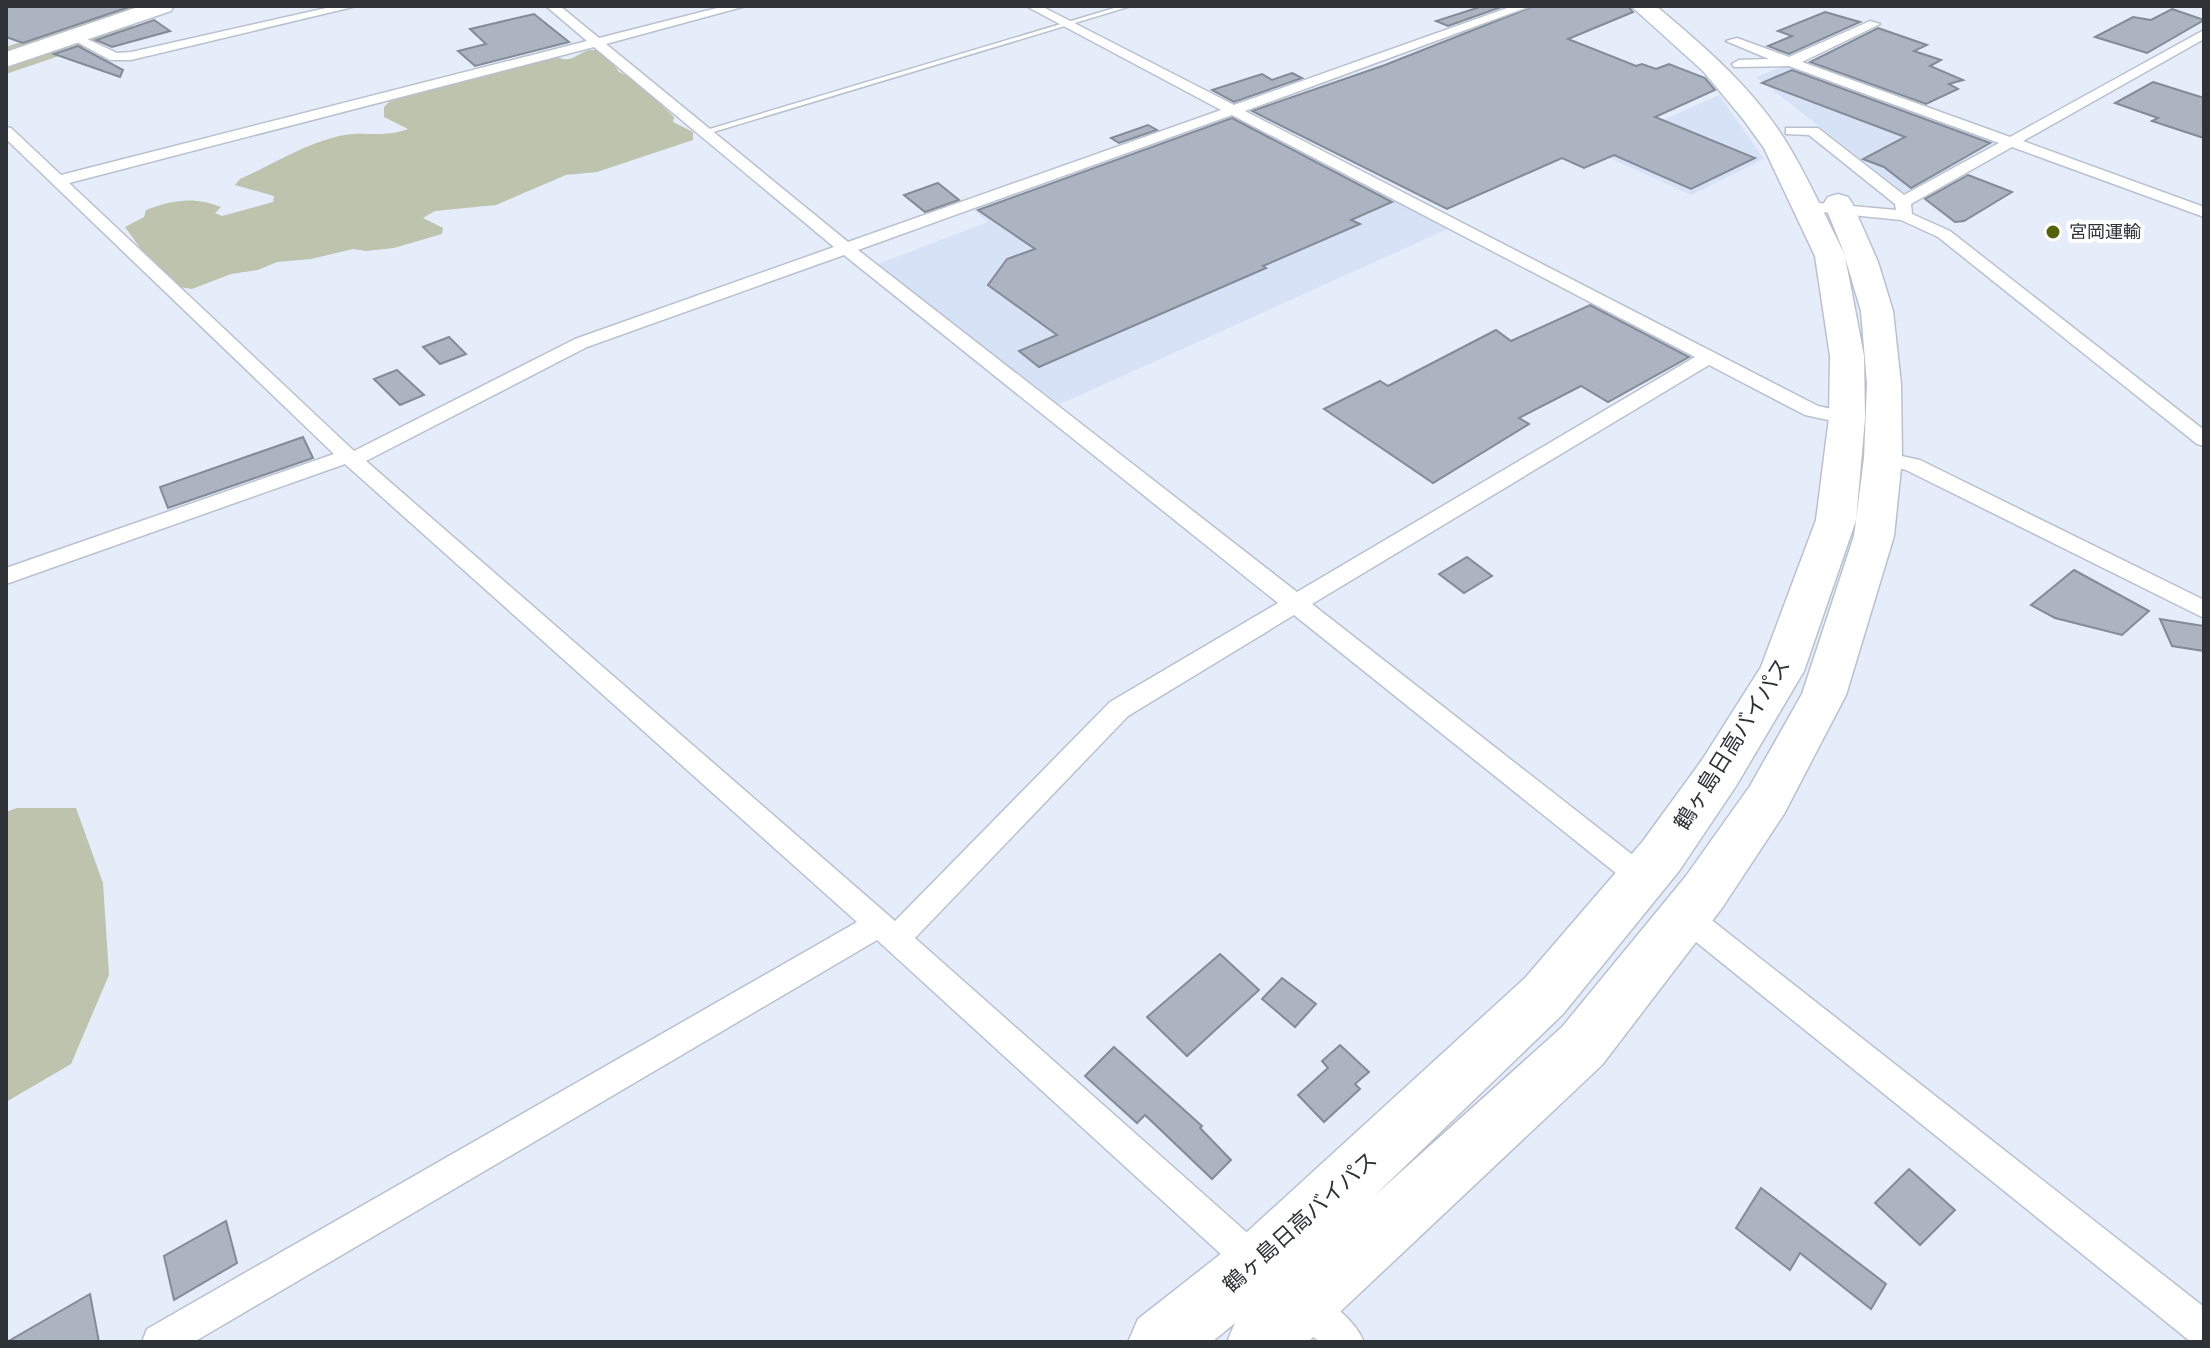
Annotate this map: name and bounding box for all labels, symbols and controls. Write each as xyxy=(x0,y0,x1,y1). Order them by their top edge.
place label: 宮岡運輸 xyxy=(2069,221,2141,243)
marker: 宮岡運輸 xyxy=(2044,223,2062,241)
street label: 鶴ヶ島日高バイパス xyxy=(1668,653,1796,835)
street label: 鶴ヶ島日高バイパス xyxy=(1218,1146,1382,1298)

